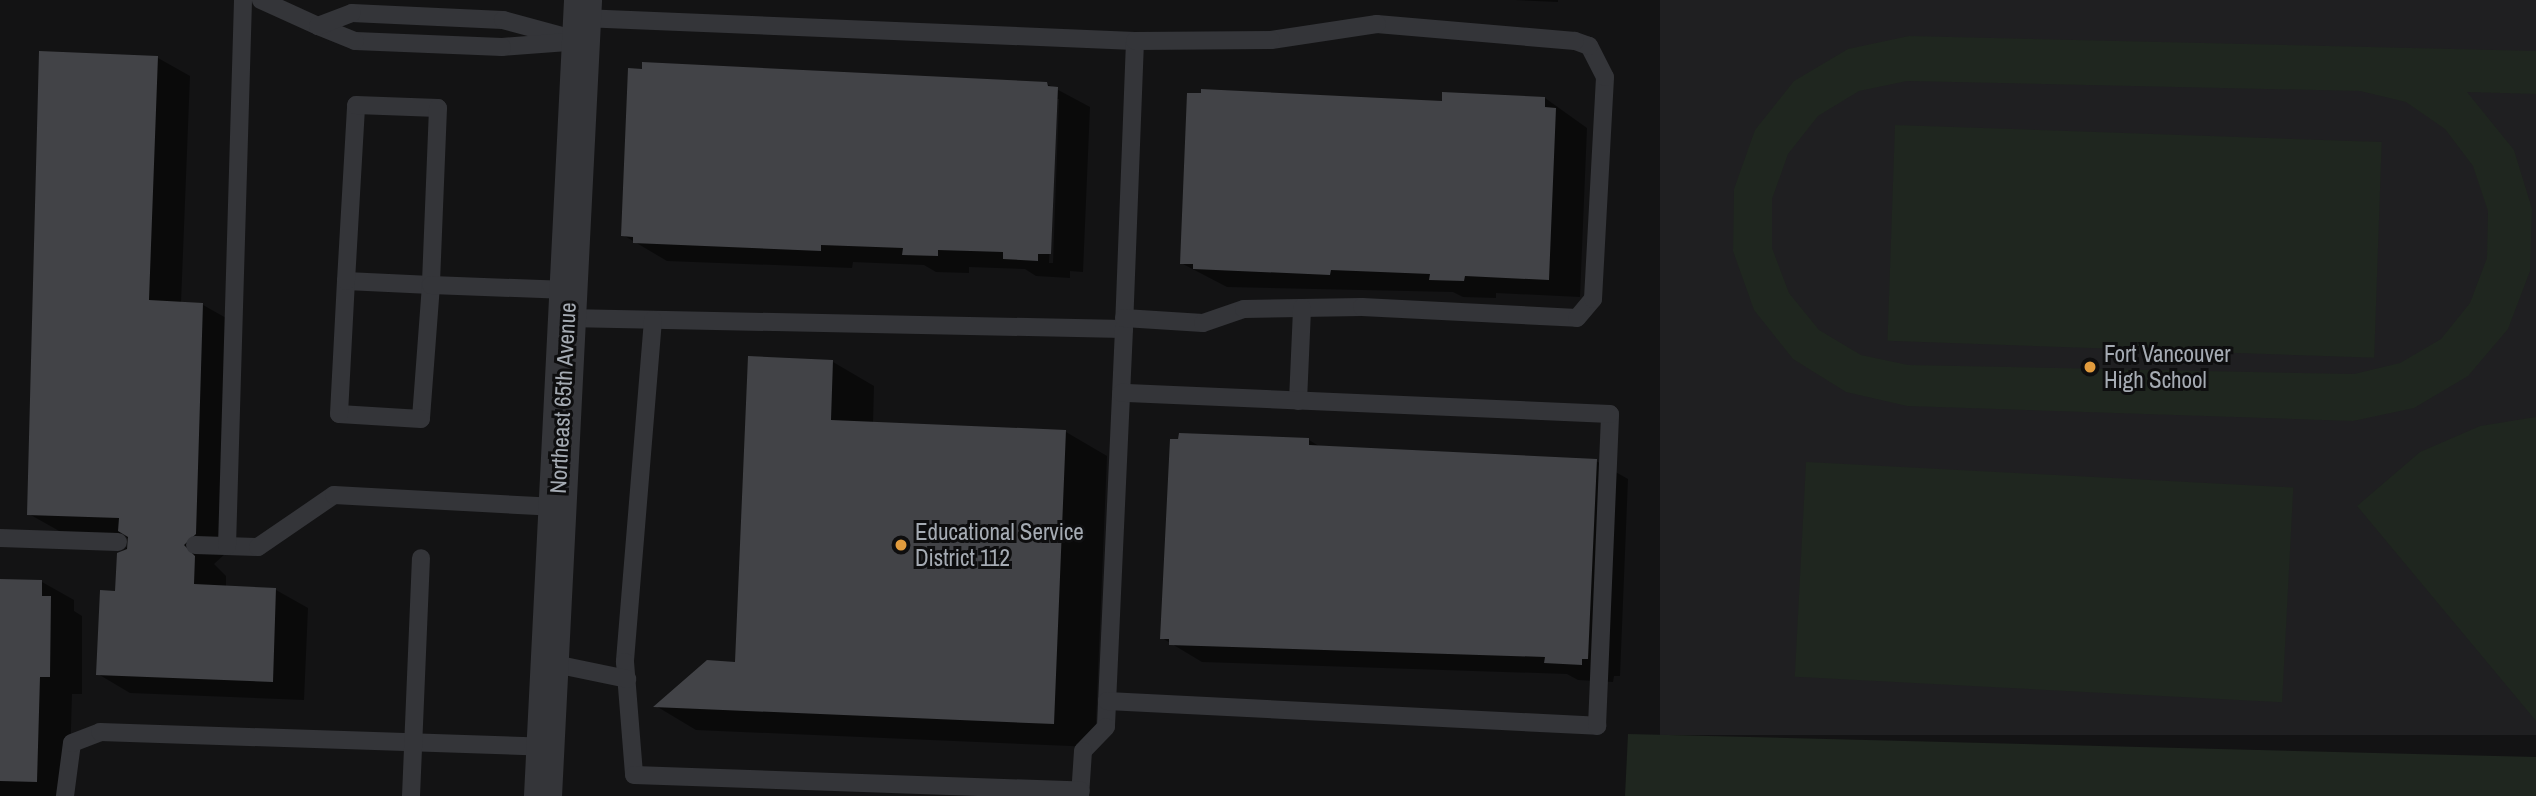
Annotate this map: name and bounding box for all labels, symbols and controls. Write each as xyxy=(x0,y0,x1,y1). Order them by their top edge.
street label: Northeast 65th Avenue xyxy=(544,301,582,495)
place label: Fort Vancouver High School xyxy=(2104,340,2231,394)
marker: Fort Vancouver High School xyxy=(2082,359,2098,375)
place label: Educational Service District 112 xyxy=(915,518,1084,572)
marker: Educational Service District 112 xyxy=(893,537,909,553)

